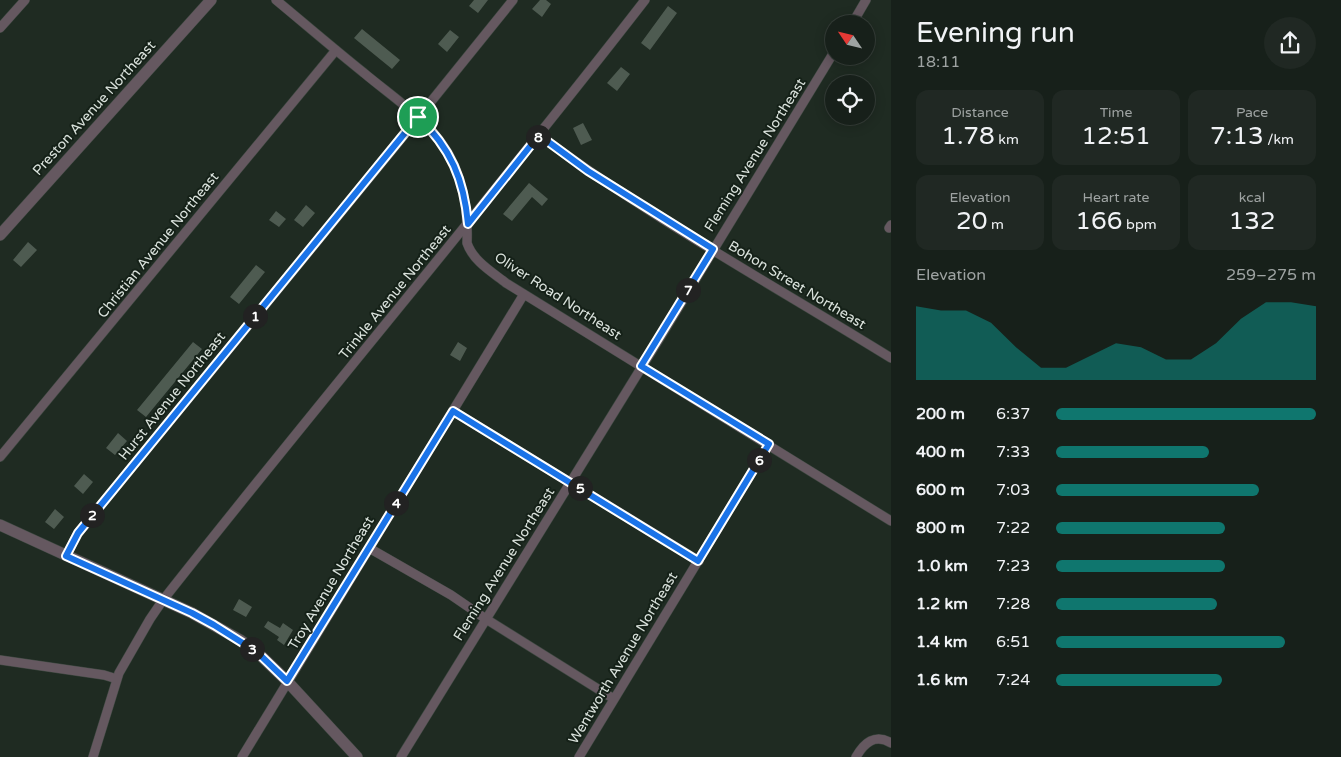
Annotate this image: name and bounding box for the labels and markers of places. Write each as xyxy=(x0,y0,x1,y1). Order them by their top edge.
pin xyxy=(397,96,439,138)
pin: 8 xyxy=(526,124,550,150)
pin: 7 xyxy=(676,278,700,302)
pin: 1 xyxy=(242,304,268,328)
pin: 6 xyxy=(746,448,772,472)
pin: 5 xyxy=(568,476,592,500)
pin: 4 xyxy=(384,490,408,516)
pin: 2 xyxy=(80,502,104,528)
pin: 3 xyxy=(240,636,264,662)

